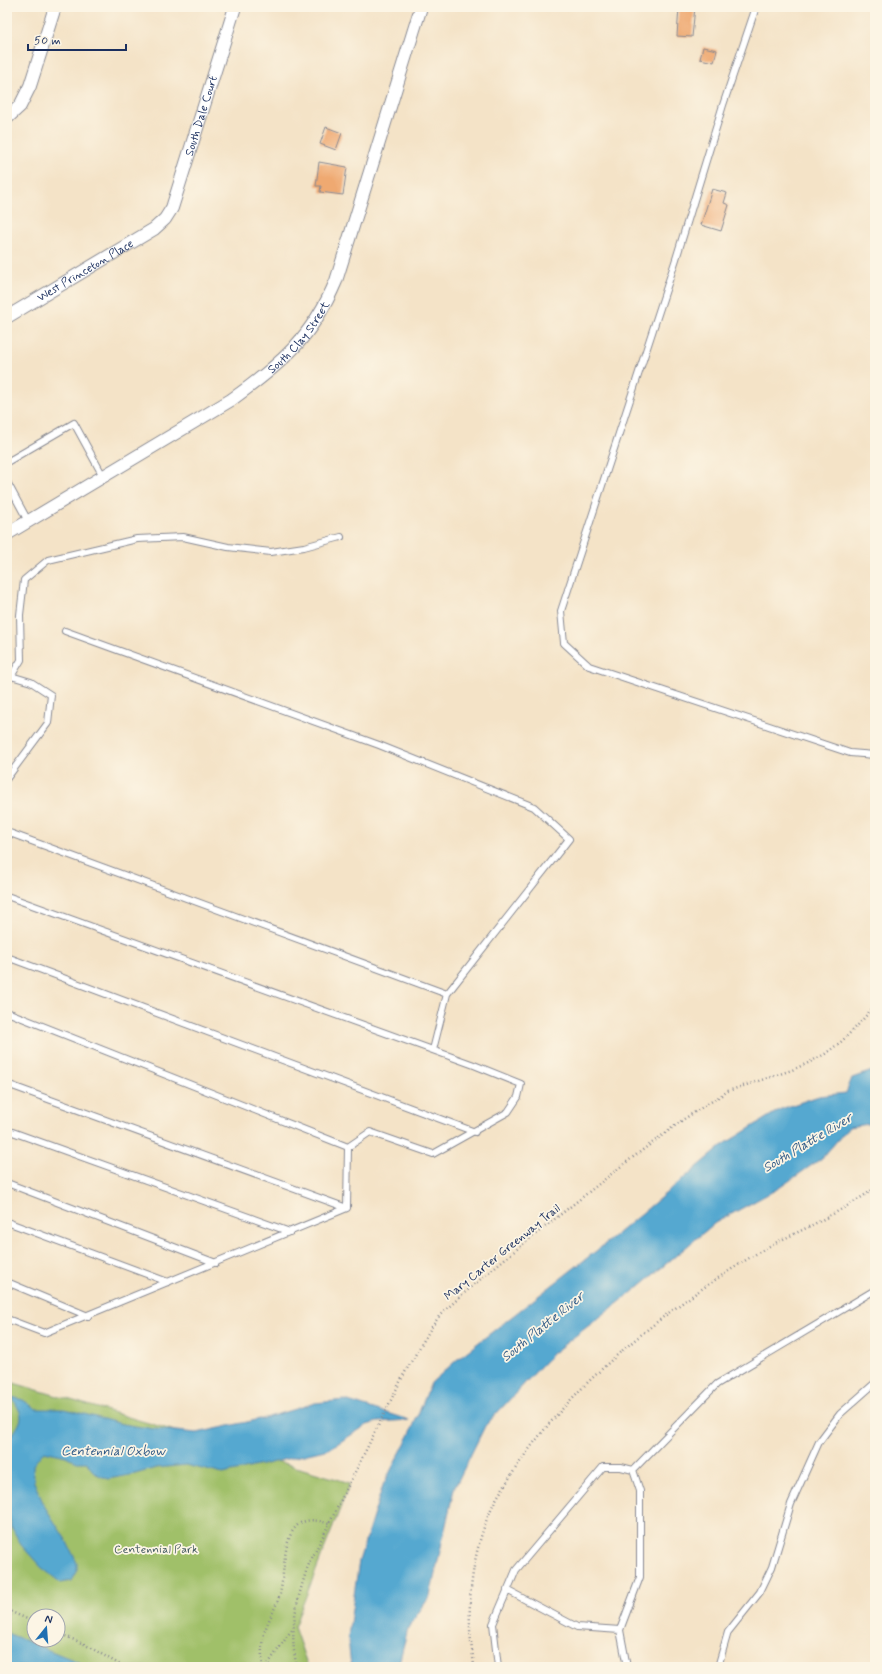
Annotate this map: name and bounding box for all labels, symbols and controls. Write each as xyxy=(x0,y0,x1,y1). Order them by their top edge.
scale bar xyxy=(28,26,126,52)
text: 50 m xyxy=(34,33,61,49)
street label: South Dale Court xyxy=(182,73,222,158)
street label: West Princeton Place xyxy=(34,236,137,306)
street label: South Clay Street xyxy=(265,299,334,378)
water label: South Platte River xyxy=(760,1109,857,1177)
street label: Mary Carter Greenway Trail xyxy=(441,1201,564,1305)
water label: South Platte River xyxy=(498,1287,589,1366)
water label: Centennial Oxbow xyxy=(61,1443,167,1460)
park label: Centennial Park xyxy=(114,1542,198,1558)
north arrow xyxy=(26,1608,66,1648)
text: N xyxy=(43,1612,54,1627)

